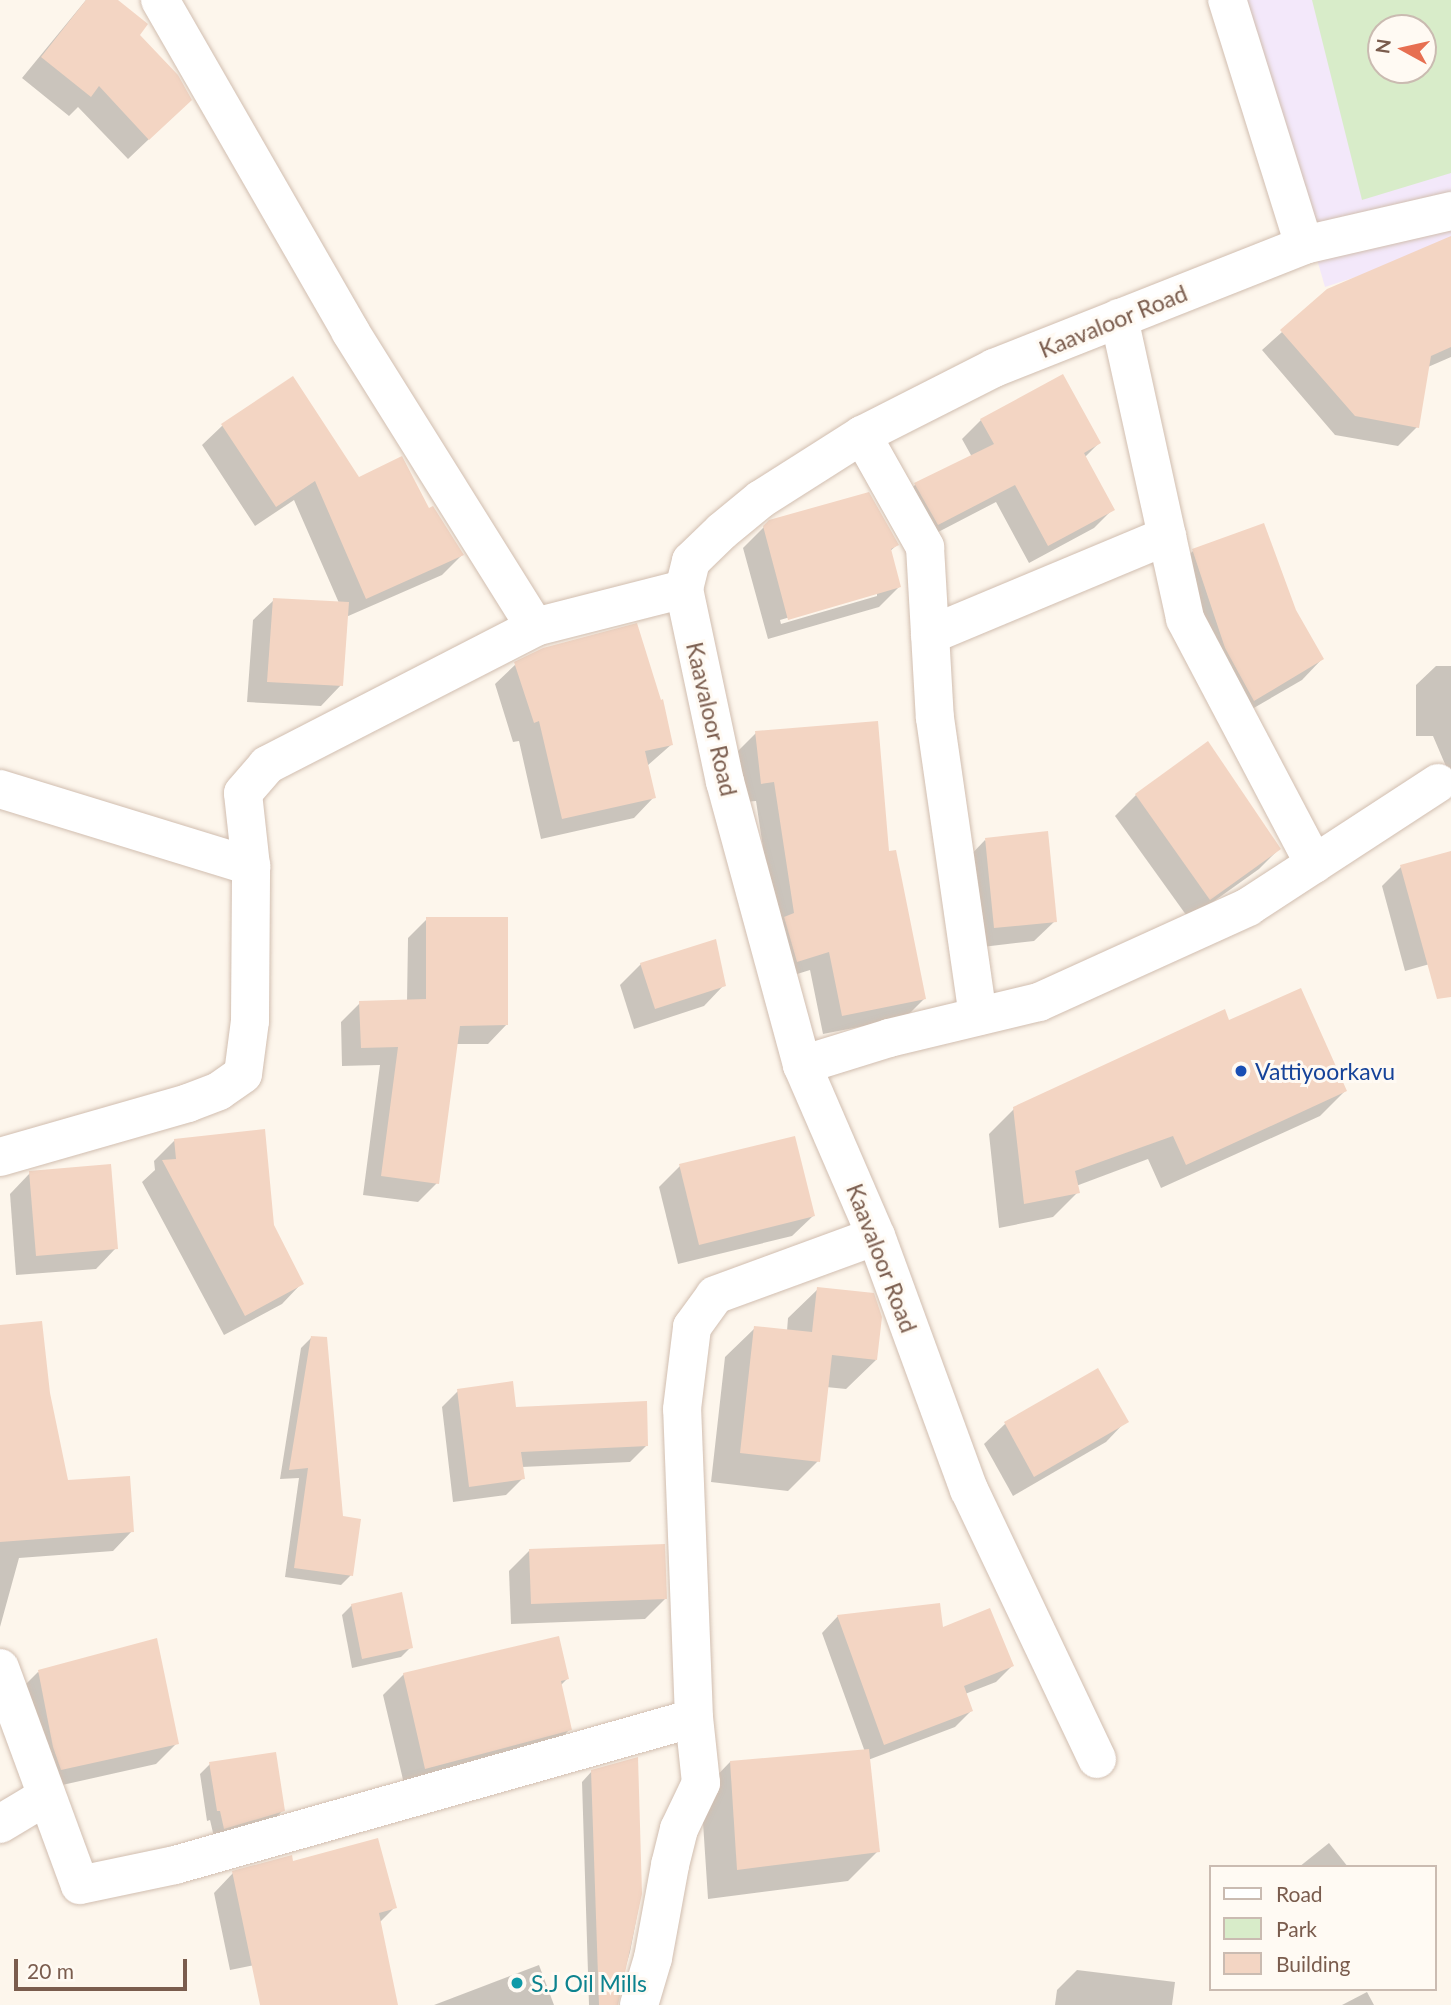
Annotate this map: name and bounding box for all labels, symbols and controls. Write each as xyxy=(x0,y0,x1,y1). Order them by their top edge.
north arrow xyxy=(1367,14,1437,84)
text: N xyxy=(1370,37,1395,55)
street label: Kaavaloor Road xyxy=(1035,279,1191,363)
street label: Kaavaloor Road xyxy=(681,639,743,799)
place label: Vattiyoorkavu xyxy=(1255,1057,1395,1085)
marker: Vattiyoorkavu xyxy=(1233,1063,1249,1079)
street label: Kaavaloor Road xyxy=(841,1179,923,1337)
legend xyxy=(1210,1865,1437,1991)
text: Road xyxy=(1276,1881,1323,1906)
text: Park xyxy=(1276,1916,1317,1941)
scale bar xyxy=(18,1946,191,1990)
text: Building xyxy=(1276,1951,1351,1976)
text: 20 m xyxy=(27,1958,74,1983)
place label: S.J Oil Mills xyxy=(531,1969,647,1997)
marker: S.J Oil Mills xyxy=(509,1975,525,1991)

